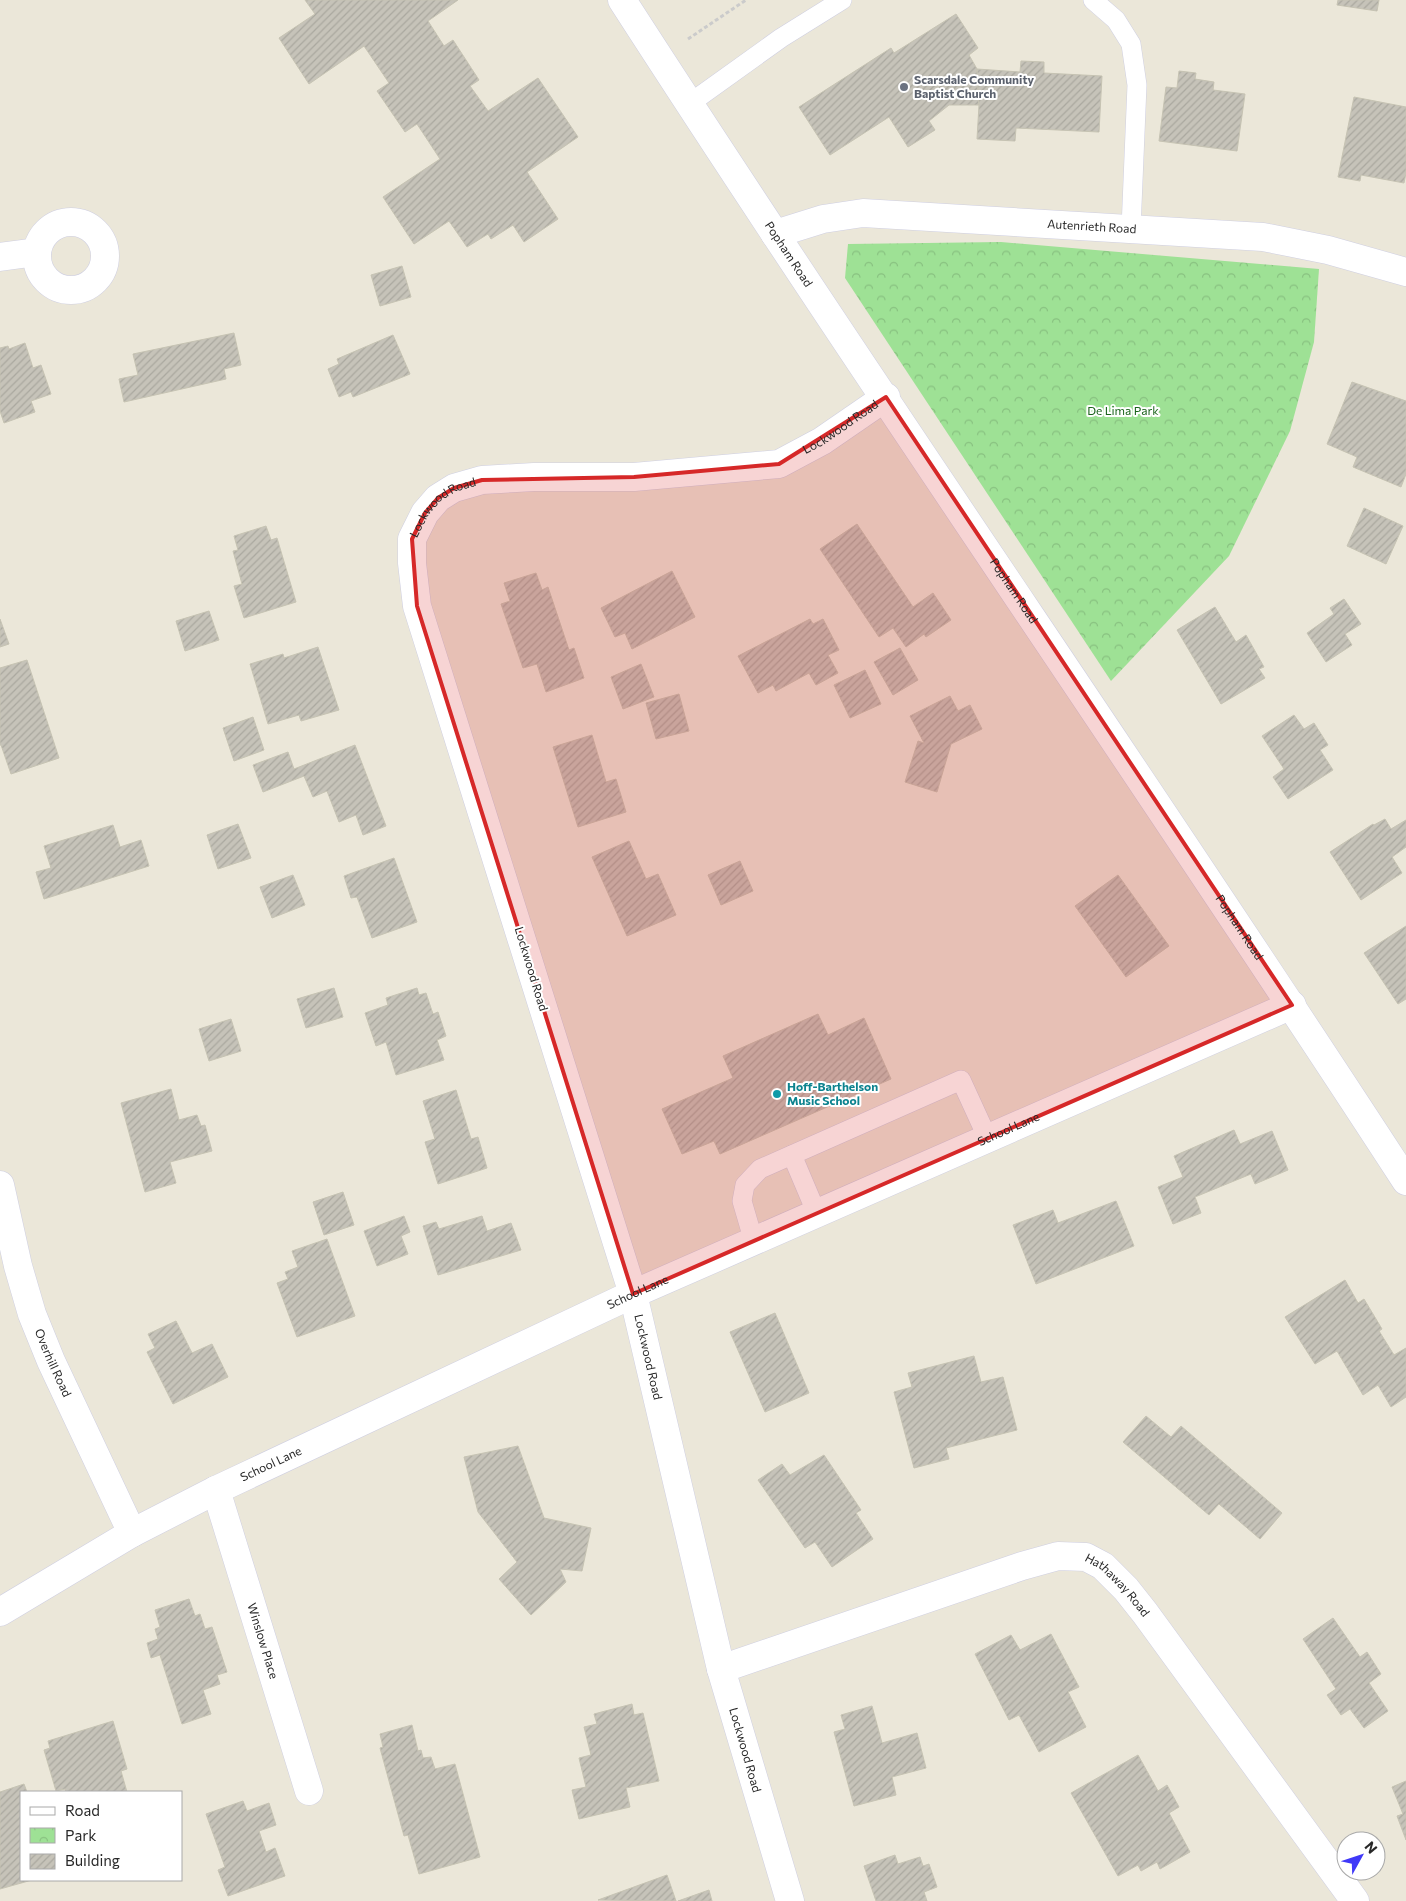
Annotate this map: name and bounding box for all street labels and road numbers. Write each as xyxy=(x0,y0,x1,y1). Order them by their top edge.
street label: Autenrieth Road xyxy=(1047,216,1137,235)
street label: Popham Road xyxy=(763,218,816,289)
street label: Lockwood Road xyxy=(800,397,880,456)
street label: Lockwood Road xyxy=(406,474,477,539)
street label: Popham Road xyxy=(988,555,1041,626)
street label: Popham Road xyxy=(1213,891,1267,962)
street label: Lockwood Road xyxy=(512,925,551,1013)
street label: School Lane xyxy=(975,1109,1041,1148)
street label: School Lane xyxy=(604,1271,670,1311)
street label: Lockwood Road xyxy=(632,1313,666,1401)
street label: Overhill Road xyxy=(33,1326,75,1399)
street label: School Lane xyxy=(238,1443,303,1484)
street label: Hathaway Road xyxy=(1083,1550,1153,1619)
street label: Winslow Place xyxy=(245,1601,282,1680)
street label: Lockwood Road xyxy=(727,1706,765,1794)

